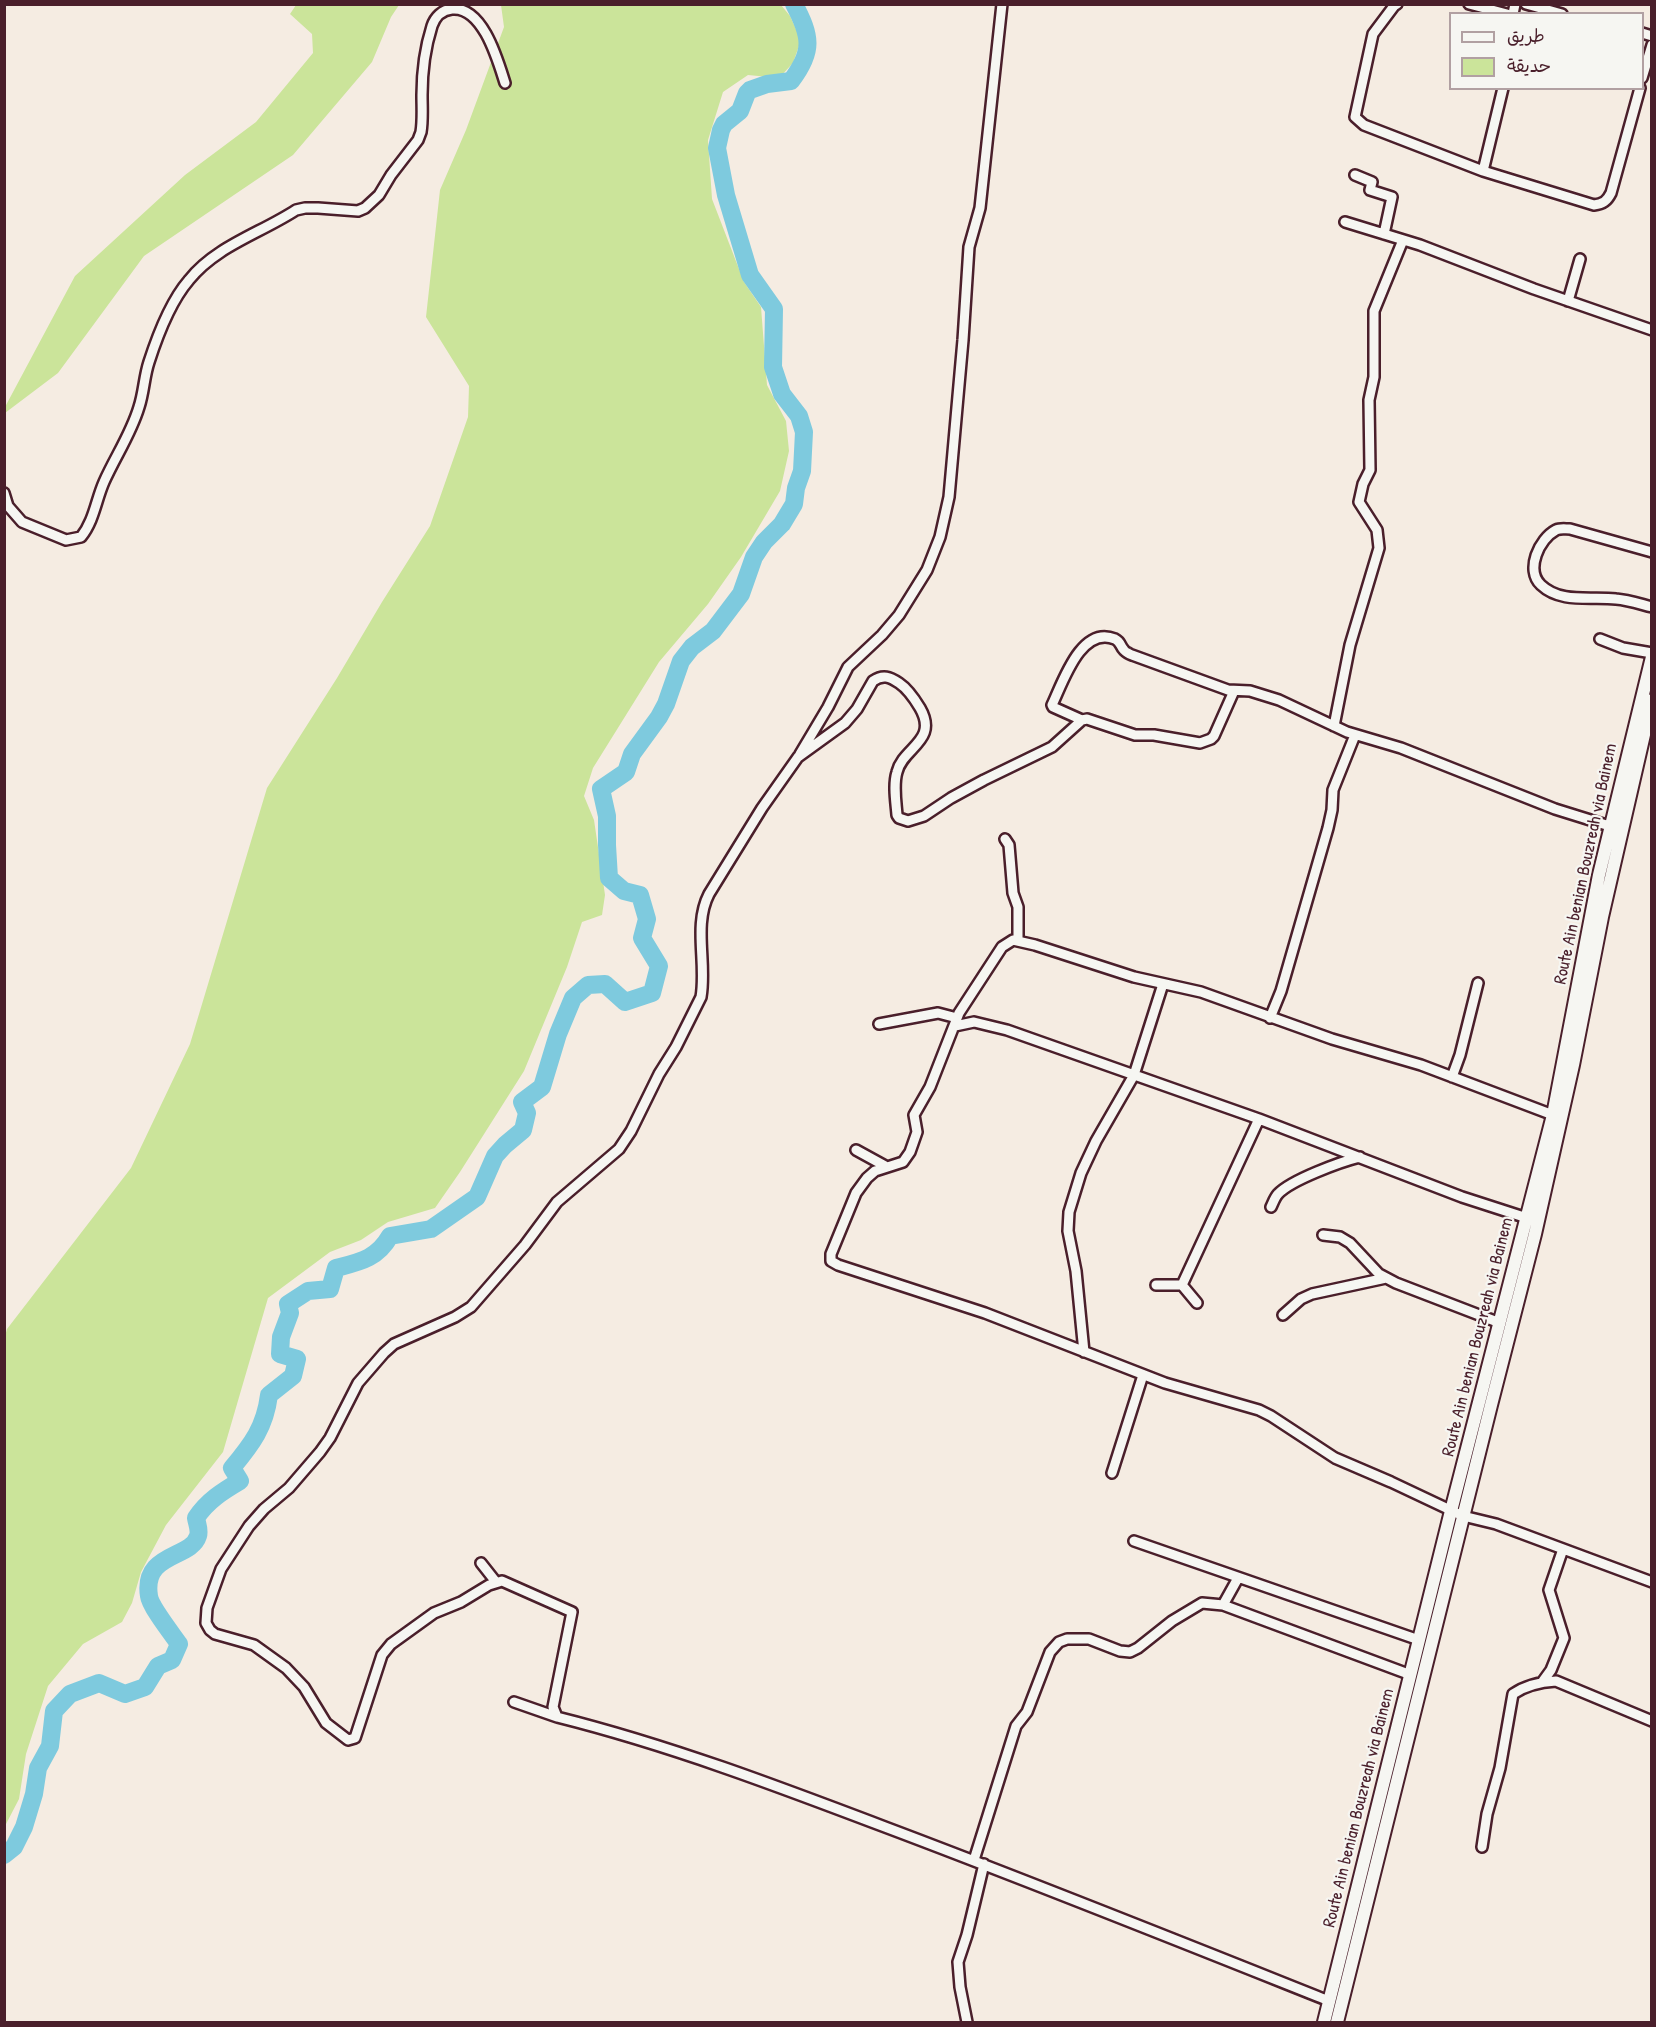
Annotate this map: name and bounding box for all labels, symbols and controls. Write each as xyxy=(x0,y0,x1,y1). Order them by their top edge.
legend xyxy=(1449,12,1644,90)
text: طريق xyxy=(1507,23,1545,48)
text: حديقة xyxy=(1507,53,1551,78)
street label: Route Ain benian Bouzreah via Bainem xyxy=(1550,742,1622,986)
street label: Route Ain benian Bouzreah via Bainem xyxy=(1438,1215,1518,1459)
street label: Route Ain benian Bouzreah via Bainem xyxy=(1319,1686,1399,1930)

